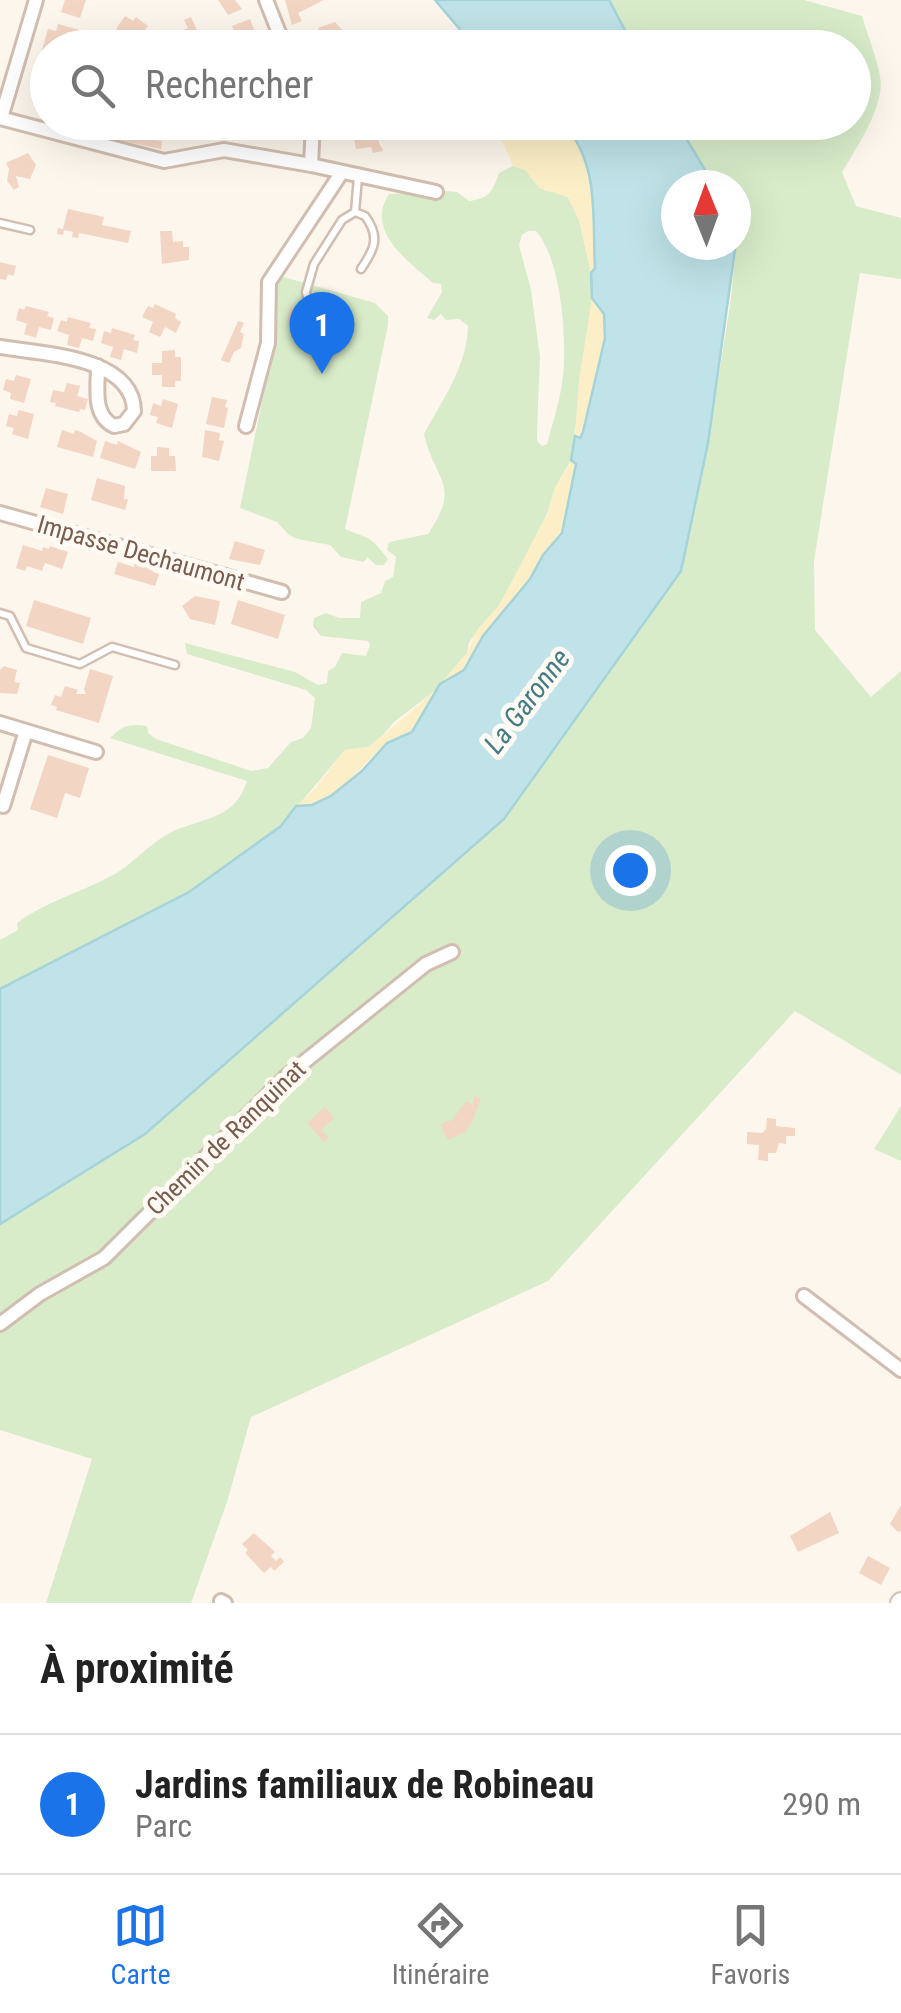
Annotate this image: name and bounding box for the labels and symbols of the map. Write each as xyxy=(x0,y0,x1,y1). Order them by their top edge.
north arrow xyxy=(661,170,751,260)
pin: 1 xyxy=(290,292,354,374)
street label: Impasse Dechaumont xyxy=(34,510,248,596)
water label: La Garonne xyxy=(477,642,577,760)
your location xyxy=(605,845,656,896)
street label: Chemin de Ranquinat xyxy=(141,1055,311,1221)

